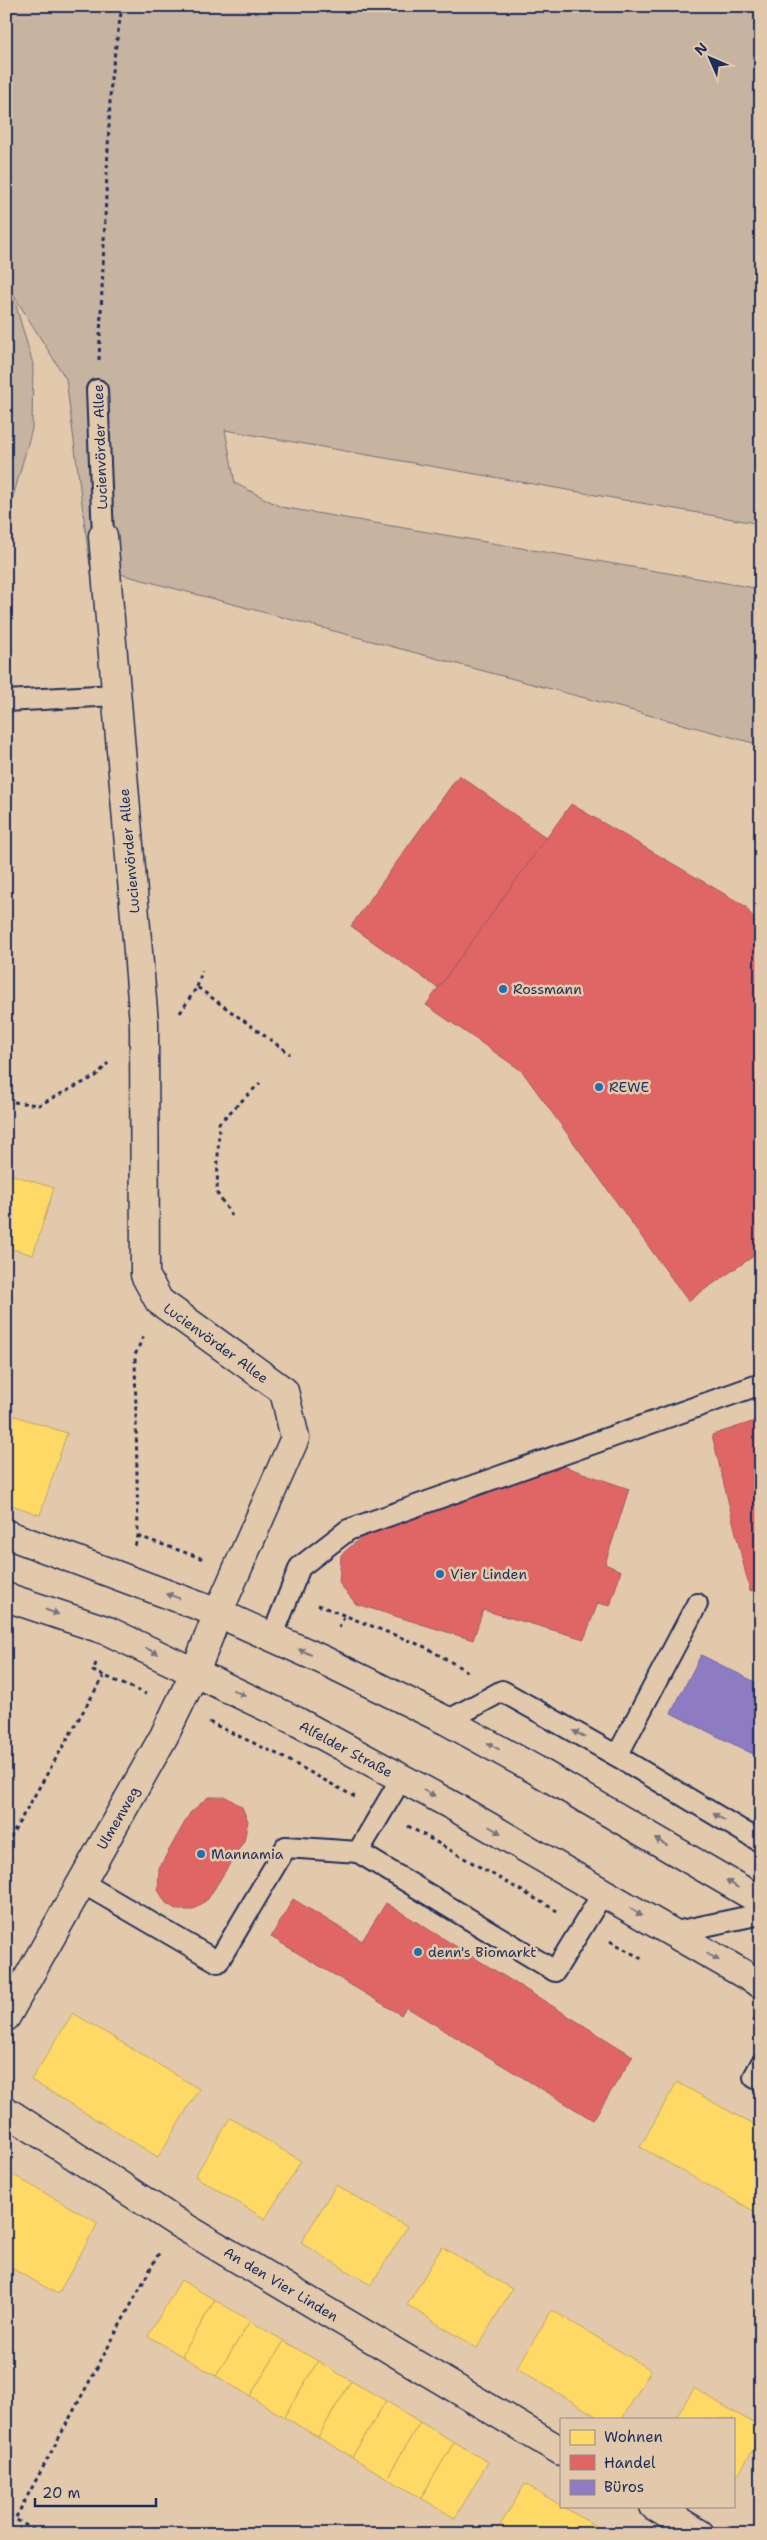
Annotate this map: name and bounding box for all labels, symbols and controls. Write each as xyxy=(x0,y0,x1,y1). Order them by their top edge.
north arrow xyxy=(684,32,734,82)
text: N xyxy=(691,39,711,59)
street label: Lucienvörder Allee xyxy=(89,384,111,510)
street label: Lucienvörder Allee xyxy=(115,788,143,914)
place label: Rossmann xyxy=(513,980,582,998)
marker: Rossmann xyxy=(497,983,509,995)
place label: REWE xyxy=(609,1078,650,1096)
marker: REWE xyxy=(593,1081,605,1093)
street label: Lucienvörder Allee xyxy=(160,1299,272,1387)
place label: Vier Linden xyxy=(450,1565,527,1583)
marker: Vier Linden xyxy=(434,1568,446,1580)
one-way arrow xyxy=(165,1592,180,1599)
one-way arrow xyxy=(45,1609,60,1616)
one-way arrow xyxy=(144,1647,159,1655)
one-way arrow xyxy=(298,1648,312,1656)
one-way arrow xyxy=(232,1690,246,1698)
street label: Alfelder Straße xyxy=(296,1717,396,1781)
one-way arrow xyxy=(573,1730,586,1739)
one-way arrow xyxy=(486,1742,500,1751)
street label: Ulmenweg xyxy=(93,1783,143,1853)
one-way arrow xyxy=(422,1789,436,1797)
one-way arrow xyxy=(713,1813,726,1822)
one-way arrow xyxy=(489,1826,502,1835)
one-way arrow xyxy=(653,1838,668,1846)
place label: Mannamia xyxy=(211,1845,284,1863)
marker: Mannamia xyxy=(195,1848,207,1860)
one-way arrow xyxy=(725,1879,738,1888)
one-way arrow xyxy=(628,1908,643,1916)
place label: denn's Biomarkt xyxy=(428,1943,536,1961)
marker: denn's Biomarkt xyxy=(412,1946,424,1958)
one-way arrow xyxy=(707,1952,720,1961)
street label: An den Vier Linden xyxy=(221,2243,342,2325)
legend xyxy=(560,2418,734,2508)
text: Wohnen xyxy=(604,2427,663,2447)
text: Handel xyxy=(604,2453,656,2473)
scale bar xyxy=(35,2475,156,2507)
text: Büros xyxy=(604,2477,644,2497)
text: 20 m xyxy=(42,2483,81,2503)

